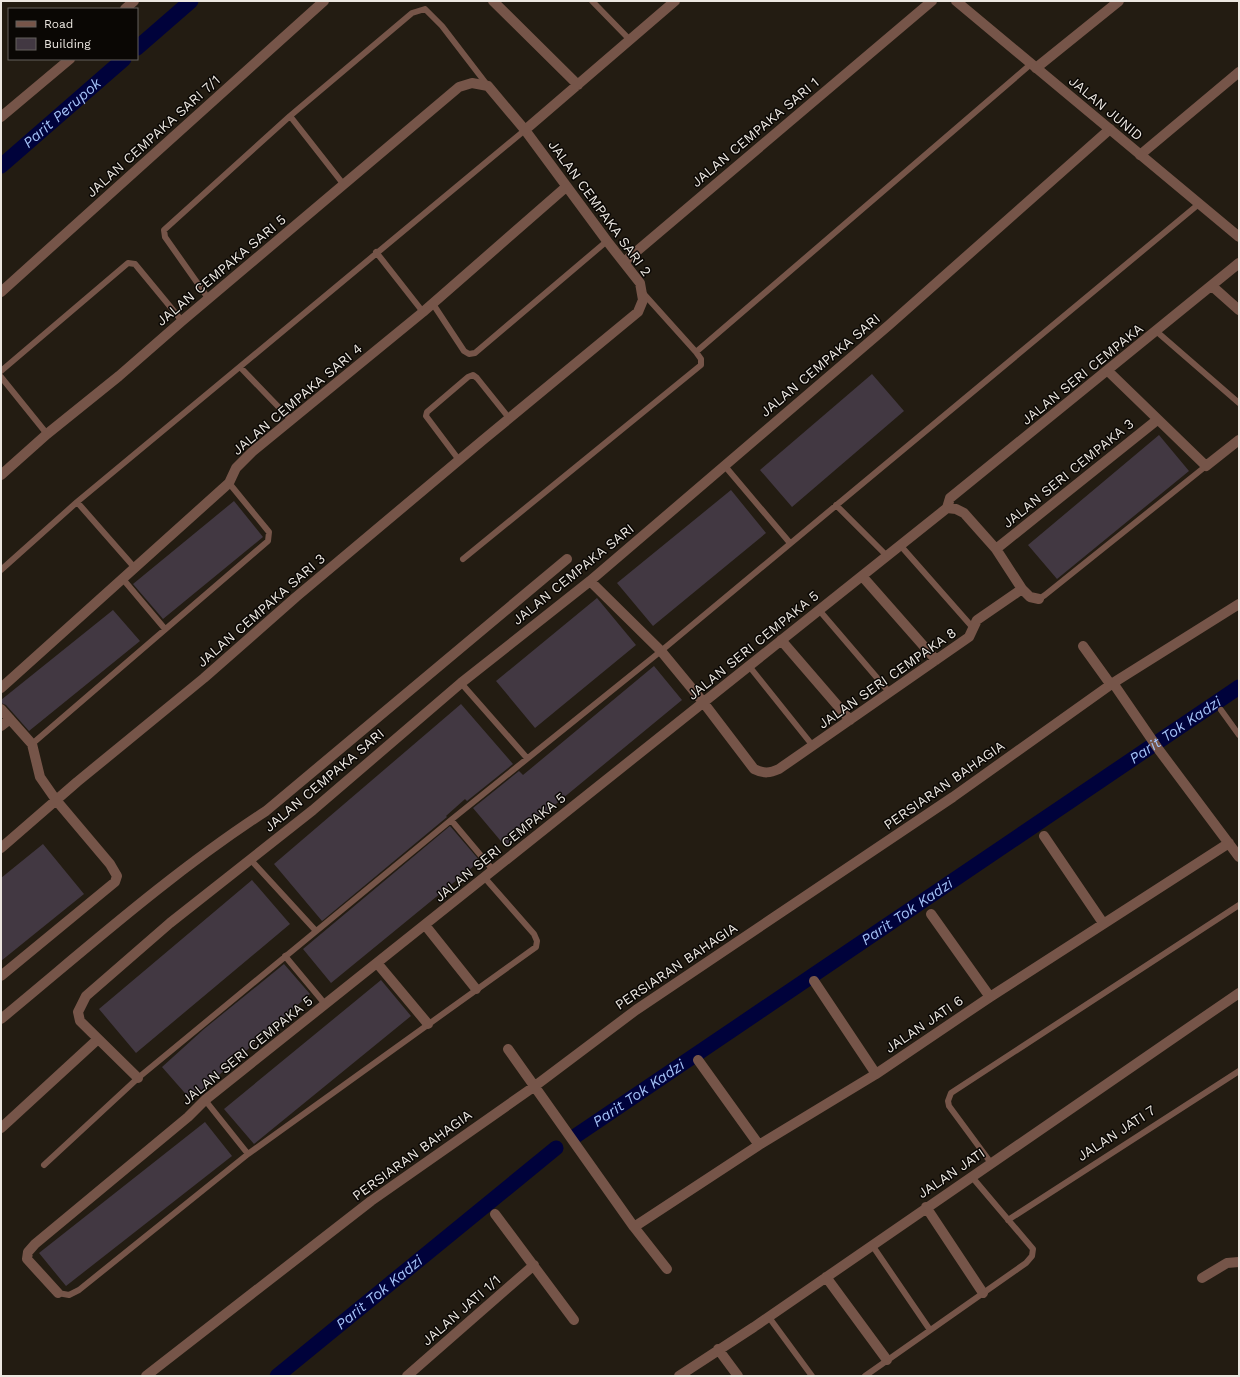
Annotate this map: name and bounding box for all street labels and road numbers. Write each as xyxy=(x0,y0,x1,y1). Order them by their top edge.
street label: JALAN CEMPAKA SARI 7/1 xyxy=(83,72,223,200)
street label: JALAN JUNID xyxy=(1066,72,1146,144)
street label: JALAN CEMPAKA SARI 1 xyxy=(688,74,822,190)
street label: JALAN CEMPAKA SARI 2 xyxy=(545,137,655,279)
street label: JALAN CEMPAKA SARI 5 xyxy=(153,211,289,329)
street label: JALAN CEMPAKA SARI xyxy=(757,310,883,420)
street label: JALAN SERI CEMPAKA xyxy=(1018,320,1146,428)
street label: JALAN CEMPAKA SARI 4 xyxy=(229,340,365,458)
street label: JALAN SERI CEMPAKA 3 xyxy=(999,415,1137,531)
street label: JALAN CEMPAKA SARI xyxy=(509,520,637,628)
street label: JALAN CEMPAKA SARI 3 xyxy=(194,550,328,670)
street label: JALAN SERI CEMPAKA 5 xyxy=(684,587,822,703)
street label: JALAN SERI CEMPAKA 8 xyxy=(815,624,959,732)
street label: JALAN CEMPAKA SARI xyxy=(261,725,387,835)
street label: PERSIARAN BAHAGIA xyxy=(881,737,1007,833)
street label: JALAN SERI CEMPAKA 5 xyxy=(431,789,569,905)
street label: PERSIARAN BAHAGIA xyxy=(612,919,740,1013)
street label: JALAN SERI CEMPAKA 5 xyxy=(178,992,316,1108)
street label: JALAN JATI 6 xyxy=(882,992,966,1056)
street label: JALAN JATI 7 xyxy=(1074,1102,1158,1164)
street label: PERSIARAN BAHAGIA xyxy=(349,1106,475,1204)
street label: JALAN JATI xyxy=(914,1145,988,1201)
street label: JALAN JATI 1/1 xyxy=(418,1272,504,1348)

